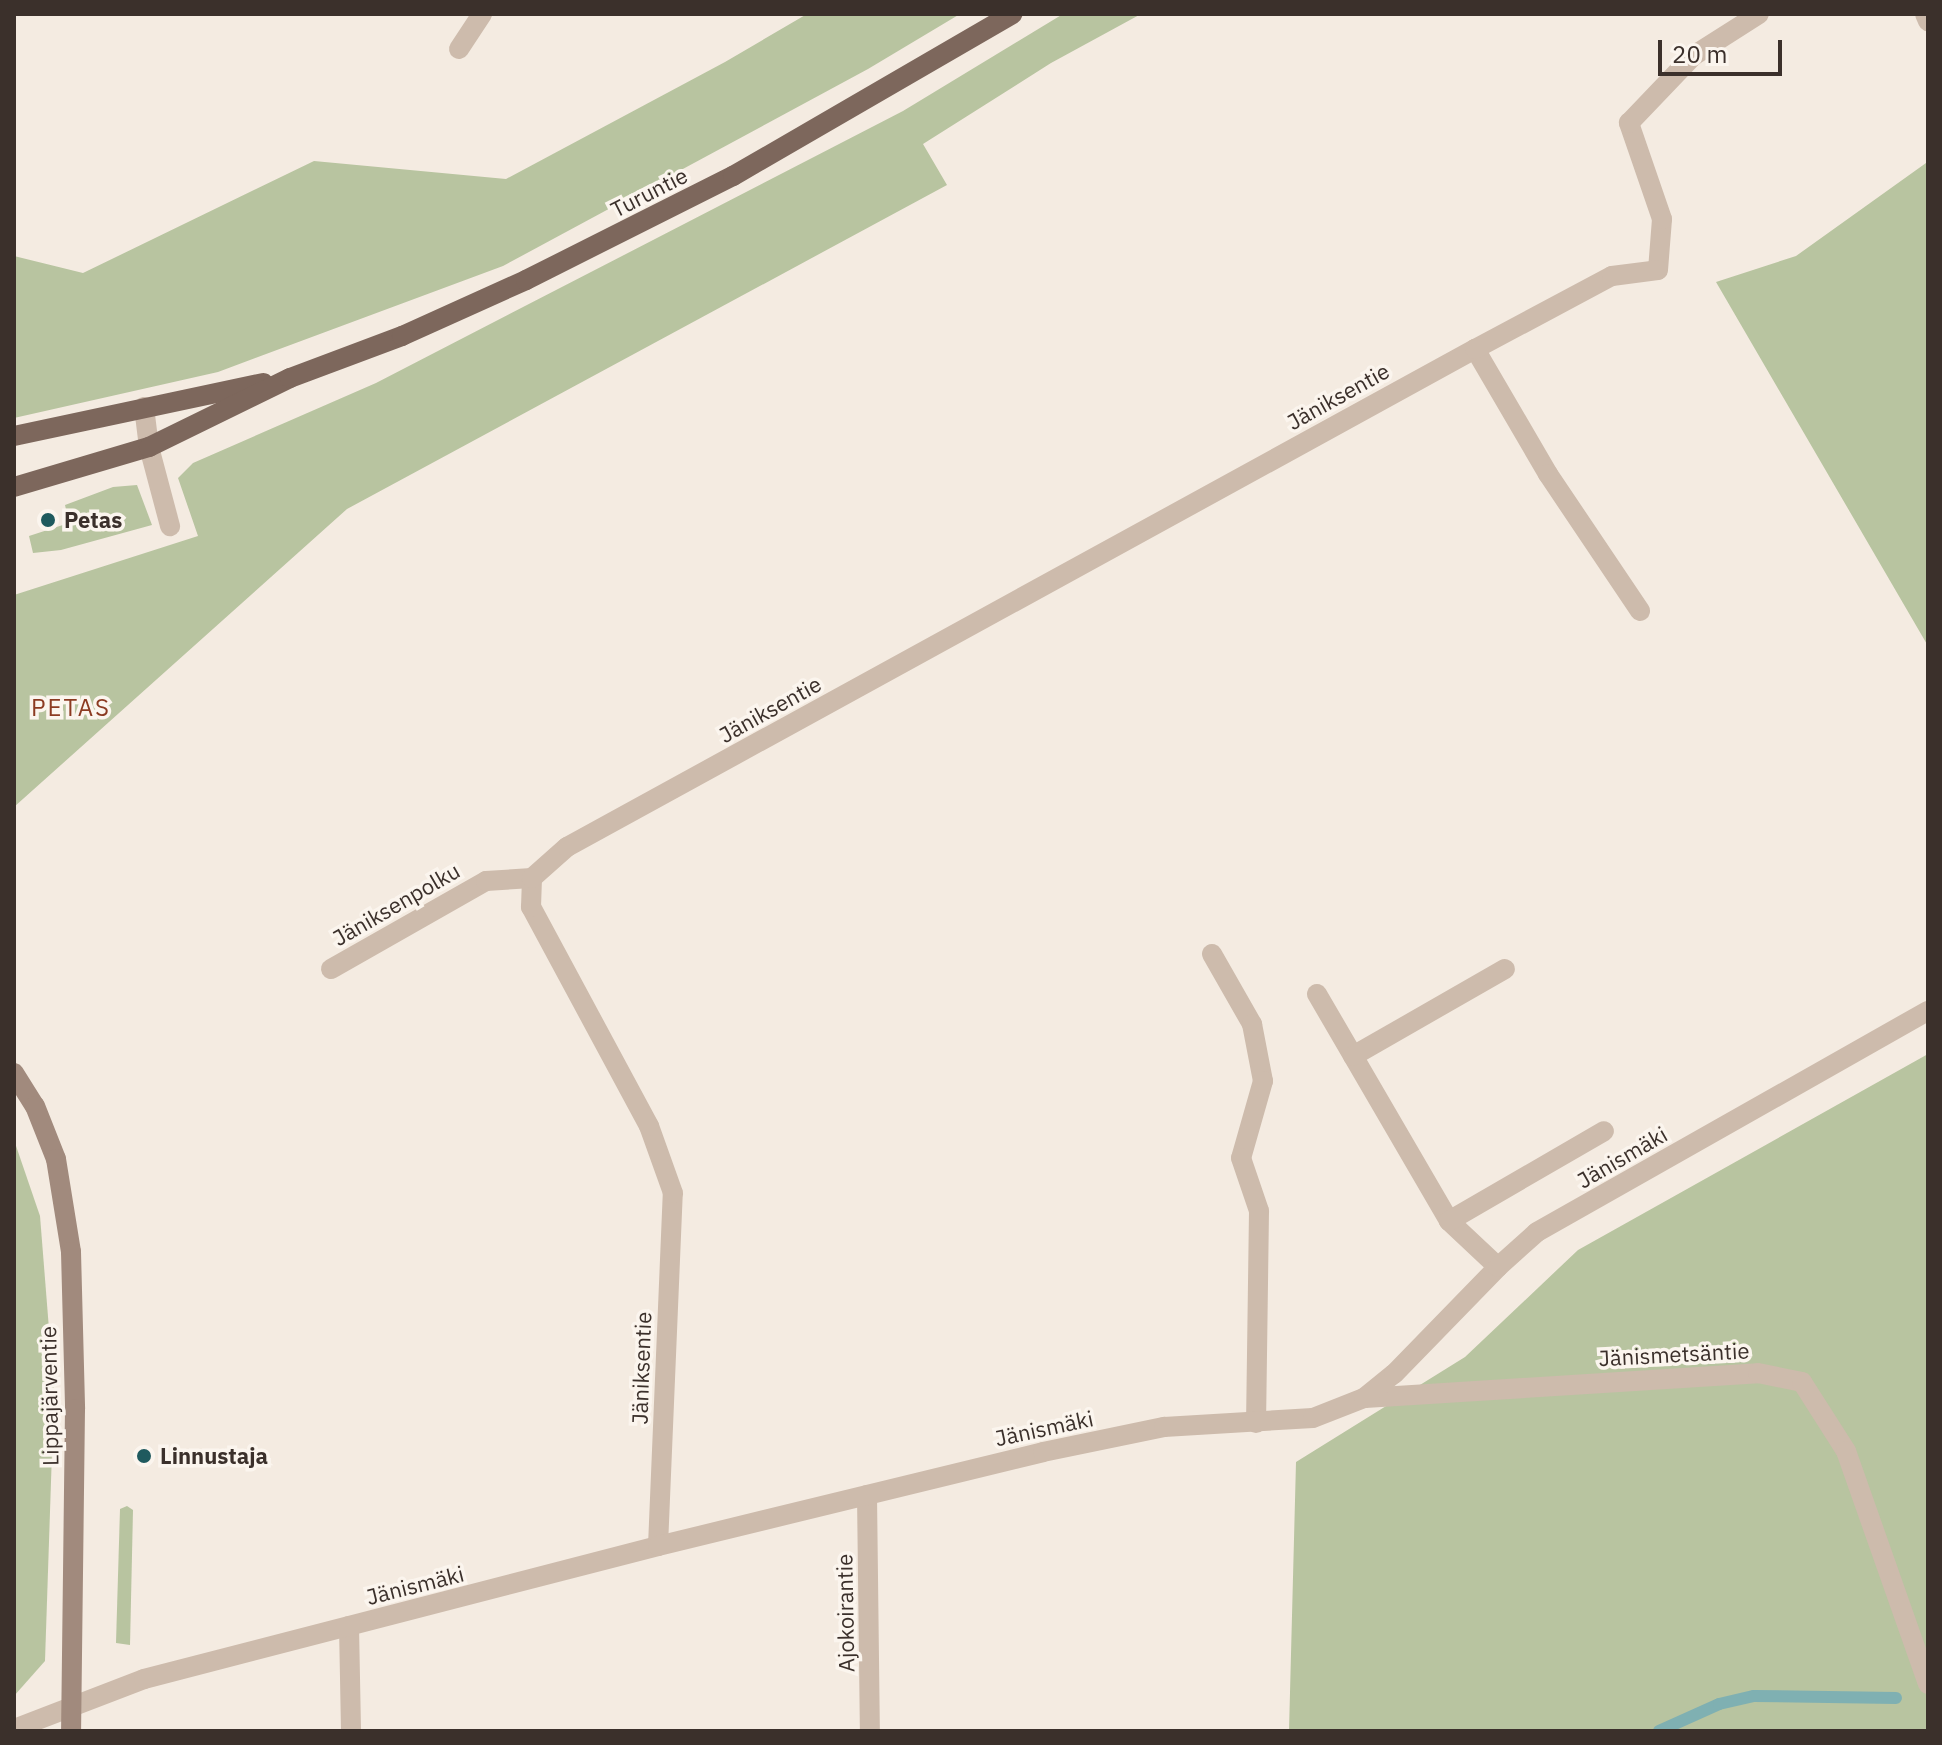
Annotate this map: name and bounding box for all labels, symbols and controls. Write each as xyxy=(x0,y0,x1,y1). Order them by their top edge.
scale bar xyxy=(1662,24,1786,74)
text: 20 m xyxy=(1672,38,1727,70)
street label: Turuntie xyxy=(606,162,692,222)
street label: Jäniksentie xyxy=(1282,357,1394,435)
place label: Petas xyxy=(64,507,122,533)
marker: Petas xyxy=(39,511,57,529)
street label: Jäniksentie xyxy=(714,670,826,748)
district label: PETAS xyxy=(31,694,111,722)
street label: Jäniksenpolku xyxy=(328,857,464,951)
street label: Jänismäki xyxy=(1572,1121,1672,1193)
street label: Jäniksentie xyxy=(626,1311,656,1425)
street label: Lippajärventie xyxy=(35,1326,63,1466)
street label: Jänismetsäntie xyxy=(1598,1337,1750,1371)
street label: Jänismäki xyxy=(992,1405,1096,1451)
place label: Linnustaja xyxy=(160,1443,268,1469)
marker: Linnustaja xyxy=(135,1447,153,1465)
street label: Ajokoirantie xyxy=(831,1554,859,1672)
street label: Jänismäki xyxy=(363,1560,467,1610)

